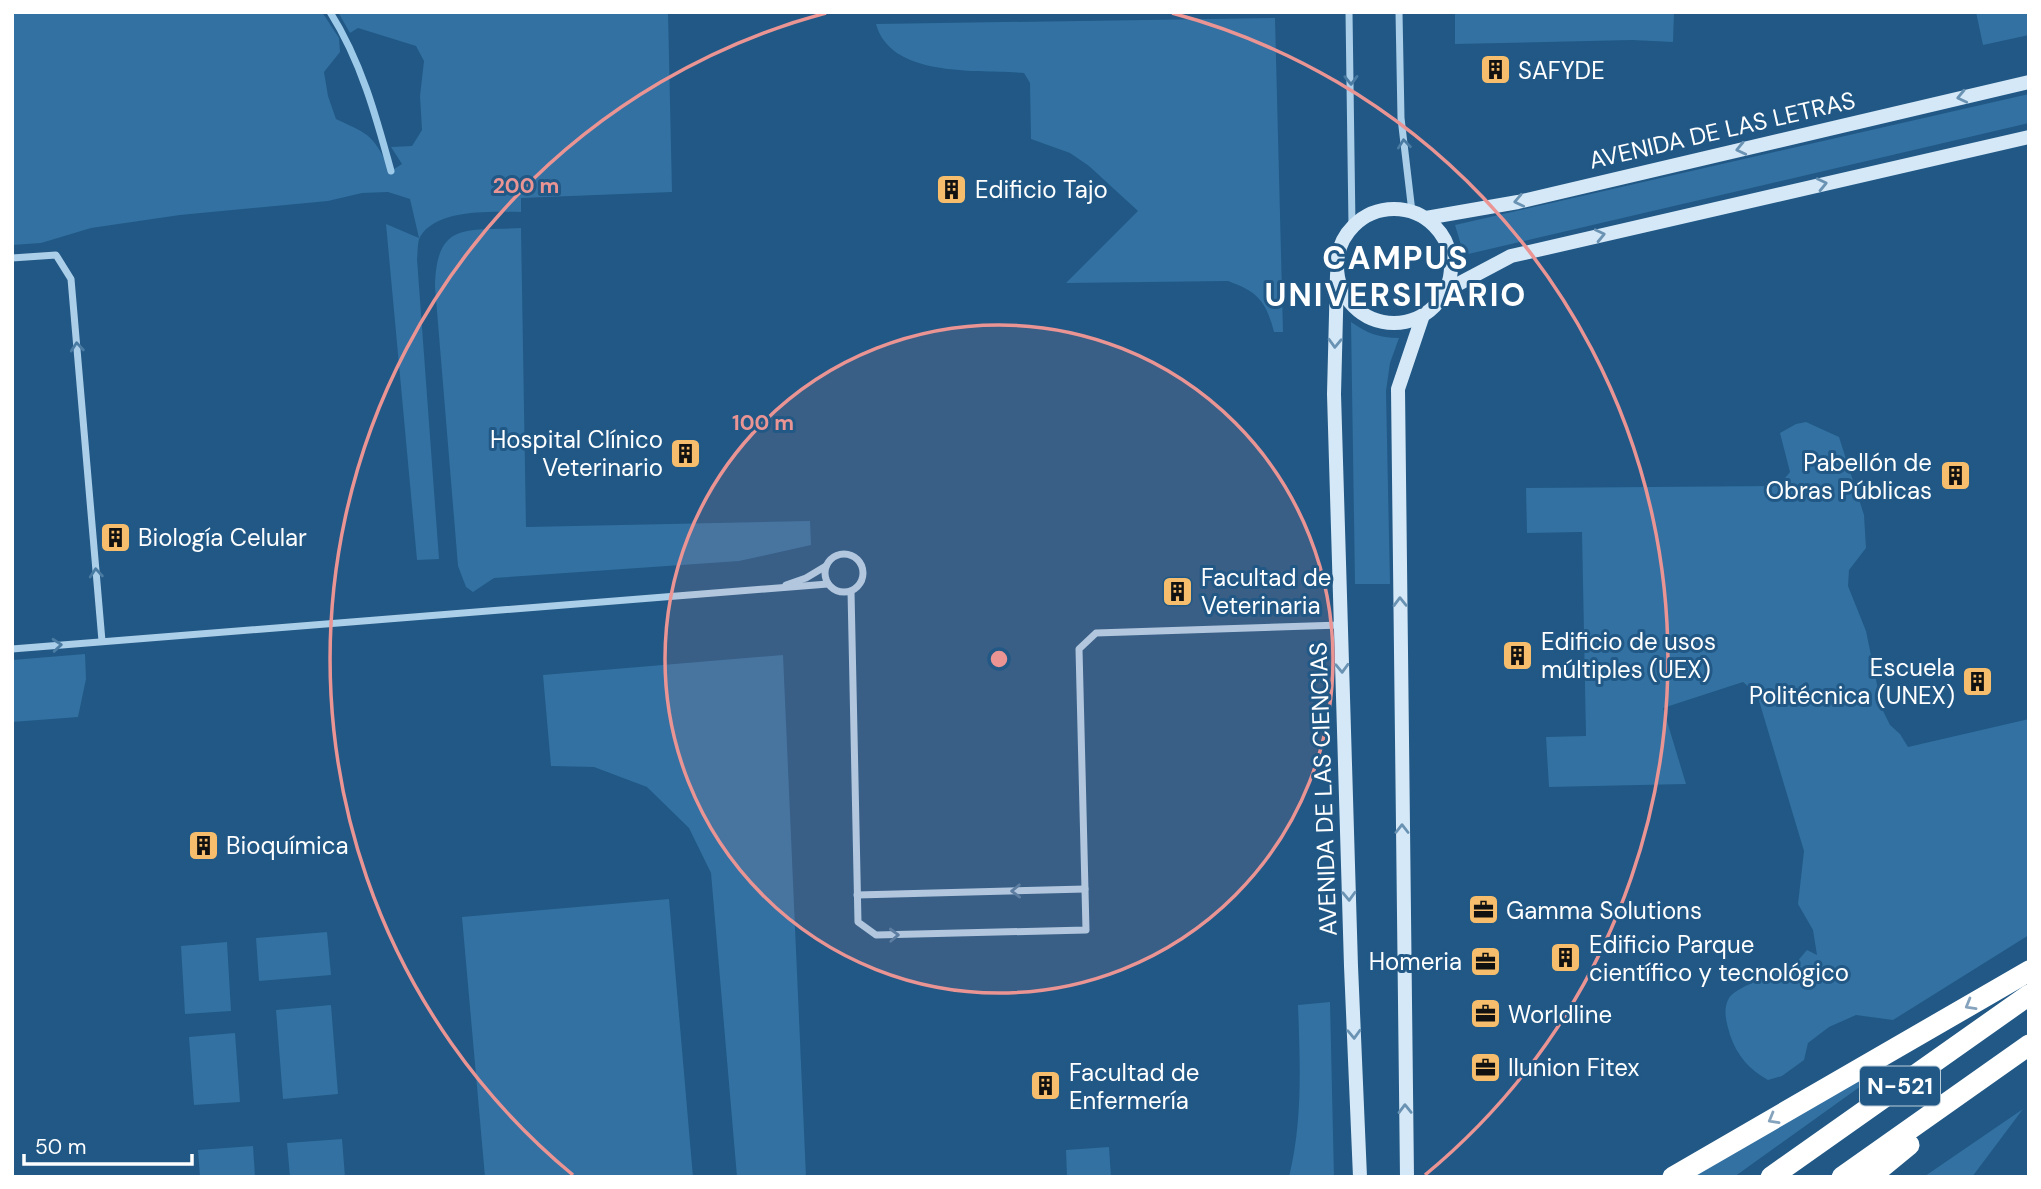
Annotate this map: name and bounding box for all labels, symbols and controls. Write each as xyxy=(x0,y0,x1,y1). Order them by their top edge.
building icon: SAFYDE xyxy=(1478,53,1512,87)
place label: SAFYDE xyxy=(1518,55,1605,86)
one-way arrow xyxy=(1343,75,1358,86)
street label: AVENIDA DE LAS LETRAS xyxy=(1586,84,1858,176)
one-way arrow xyxy=(1956,89,1968,103)
one-way arrow xyxy=(1397,138,1412,149)
one-way arrow xyxy=(1735,140,1747,155)
text: 200 m xyxy=(493,172,559,200)
building icon: Edificio Tajo xyxy=(935,172,969,206)
place label: Edificio Tajo xyxy=(975,174,1108,205)
one-way arrow xyxy=(1816,178,1828,192)
one-way arrow xyxy=(1513,193,1525,208)
one-way arrow xyxy=(1594,229,1606,243)
district label: CAMPUS UNIVERSITARIO xyxy=(1265,237,1527,316)
one-way arrow xyxy=(1328,338,1343,349)
one-way arrow xyxy=(70,341,85,352)
text: 100 m xyxy=(732,409,794,437)
place label: Hospital Clínico Veterinario xyxy=(490,424,663,483)
building icon: Hospital Clínico Veterinario xyxy=(669,436,703,470)
place label: Pabellón de Obras Públicas xyxy=(1765,447,1932,506)
building icon: Pabellón de Obras Públicas xyxy=(1938,459,1972,493)
building icon: Biología Celular xyxy=(98,520,132,554)
place label: Biología Celular xyxy=(138,522,307,553)
place label: Facultad de Veterinaria xyxy=(1201,562,1332,621)
one-way arrow xyxy=(89,568,104,579)
building icon: Facultad de Veterinaria xyxy=(1161,574,1195,608)
one-way arrow xyxy=(1392,596,1408,607)
place label: Edificio de usos múltiples (UEX) xyxy=(1541,626,1716,685)
one-way arrow xyxy=(52,638,63,653)
building icon: Edificio de usos múltiples (UEX) xyxy=(1501,638,1535,672)
street label: AVENIDA DE LAS CIENCIAS xyxy=(1302,642,1344,936)
centre of rings xyxy=(987,647,1011,671)
place label: Escuela Politécnica (UNEX) xyxy=(1749,652,1955,711)
one-way arrow xyxy=(1334,663,1350,674)
building icon: Escuela Politécnica (UNEX) xyxy=(1961,664,1995,698)
one-way arrow xyxy=(1394,824,1410,834)
building icon: Bioquímica xyxy=(186,828,220,862)
place label: Bioquímica xyxy=(226,830,349,861)
one-way arrow xyxy=(1011,883,1021,899)
one-way arrow xyxy=(1341,891,1357,901)
office icon: Gamma Solutions xyxy=(1466,893,1500,927)
place label: Gamma Solutions xyxy=(1506,895,1702,926)
one-way arrow xyxy=(889,927,900,942)
place label: Edificio Parque científico y tecnológico xyxy=(1589,929,1849,988)
building icon: Edificio Parque científico y tecnológico xyxy=(1549,941,1583,975)
office icon: Homeria xyxy=(1468,944,1502,978)
place label: Homeria xyxy=(1369,946,1462,977)
office icon: Worldline xyxy=(1468,997,1502,1031)
one-way arrow xyxy=(1964,997,1977,1010)
place label: Worldline xyxy=(1508,999,1612,1030)
one-way arrow xyxy=(1346,1029,1361,1040)
office icon: Ilunion Fitex xyxy=(1468,1050,1502,1084)
place label: Ilunion Fitex xyxy=(1508,1052,1639,1083)
place label: Facultad de Enfermería xyxy=(1069,1057,1200,1116)
road number: N-521 xyxy=(1860,1066,1940,1106)
building icon: Facultad de Enfermería xyxy=(1029,1069,1063,1103)
one-way arrow xyxy=(1397,1103,1413,1113)
one-way arrow xyxy=(1767,1111,1780,1124)
scale bar xyxy=(24,1122,192,1166)
text: 50 m xyxy=(35,1133,86,1161)

